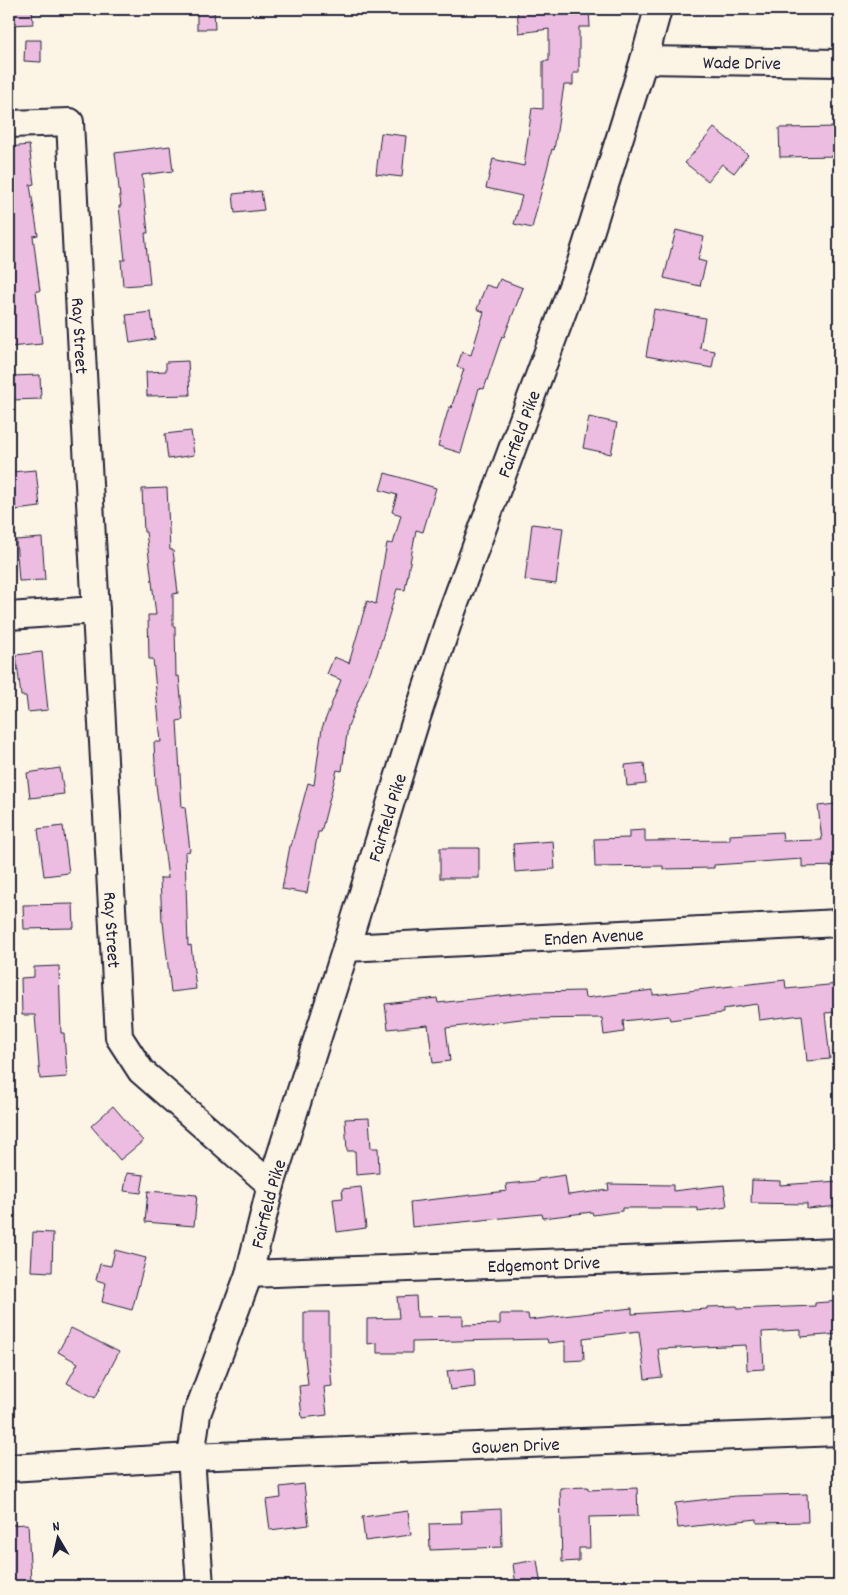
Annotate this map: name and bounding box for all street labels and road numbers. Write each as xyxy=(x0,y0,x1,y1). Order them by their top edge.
street label: Wade Drive xyxy=(703,51,781,79)
street label: Ray Street xyxy=(62,297,93,375)
street label: Fairfield Pike xyxy=(493,387,550,482)
street label: Fairfield Pike xyxy=(363,771,416,866)
street label: Ray Street xyxy=(94,891,125,969)
street label: Enden Avenue xyxy=(543,923,644,955)
street label: Fairfield Pike xyxy=(246,1156,295,1252)
street label: Edgemont Drive xyxy=(487,1251,601,1282)
street label: Gowen Drive xyxy=(471,1433,560,1463)

